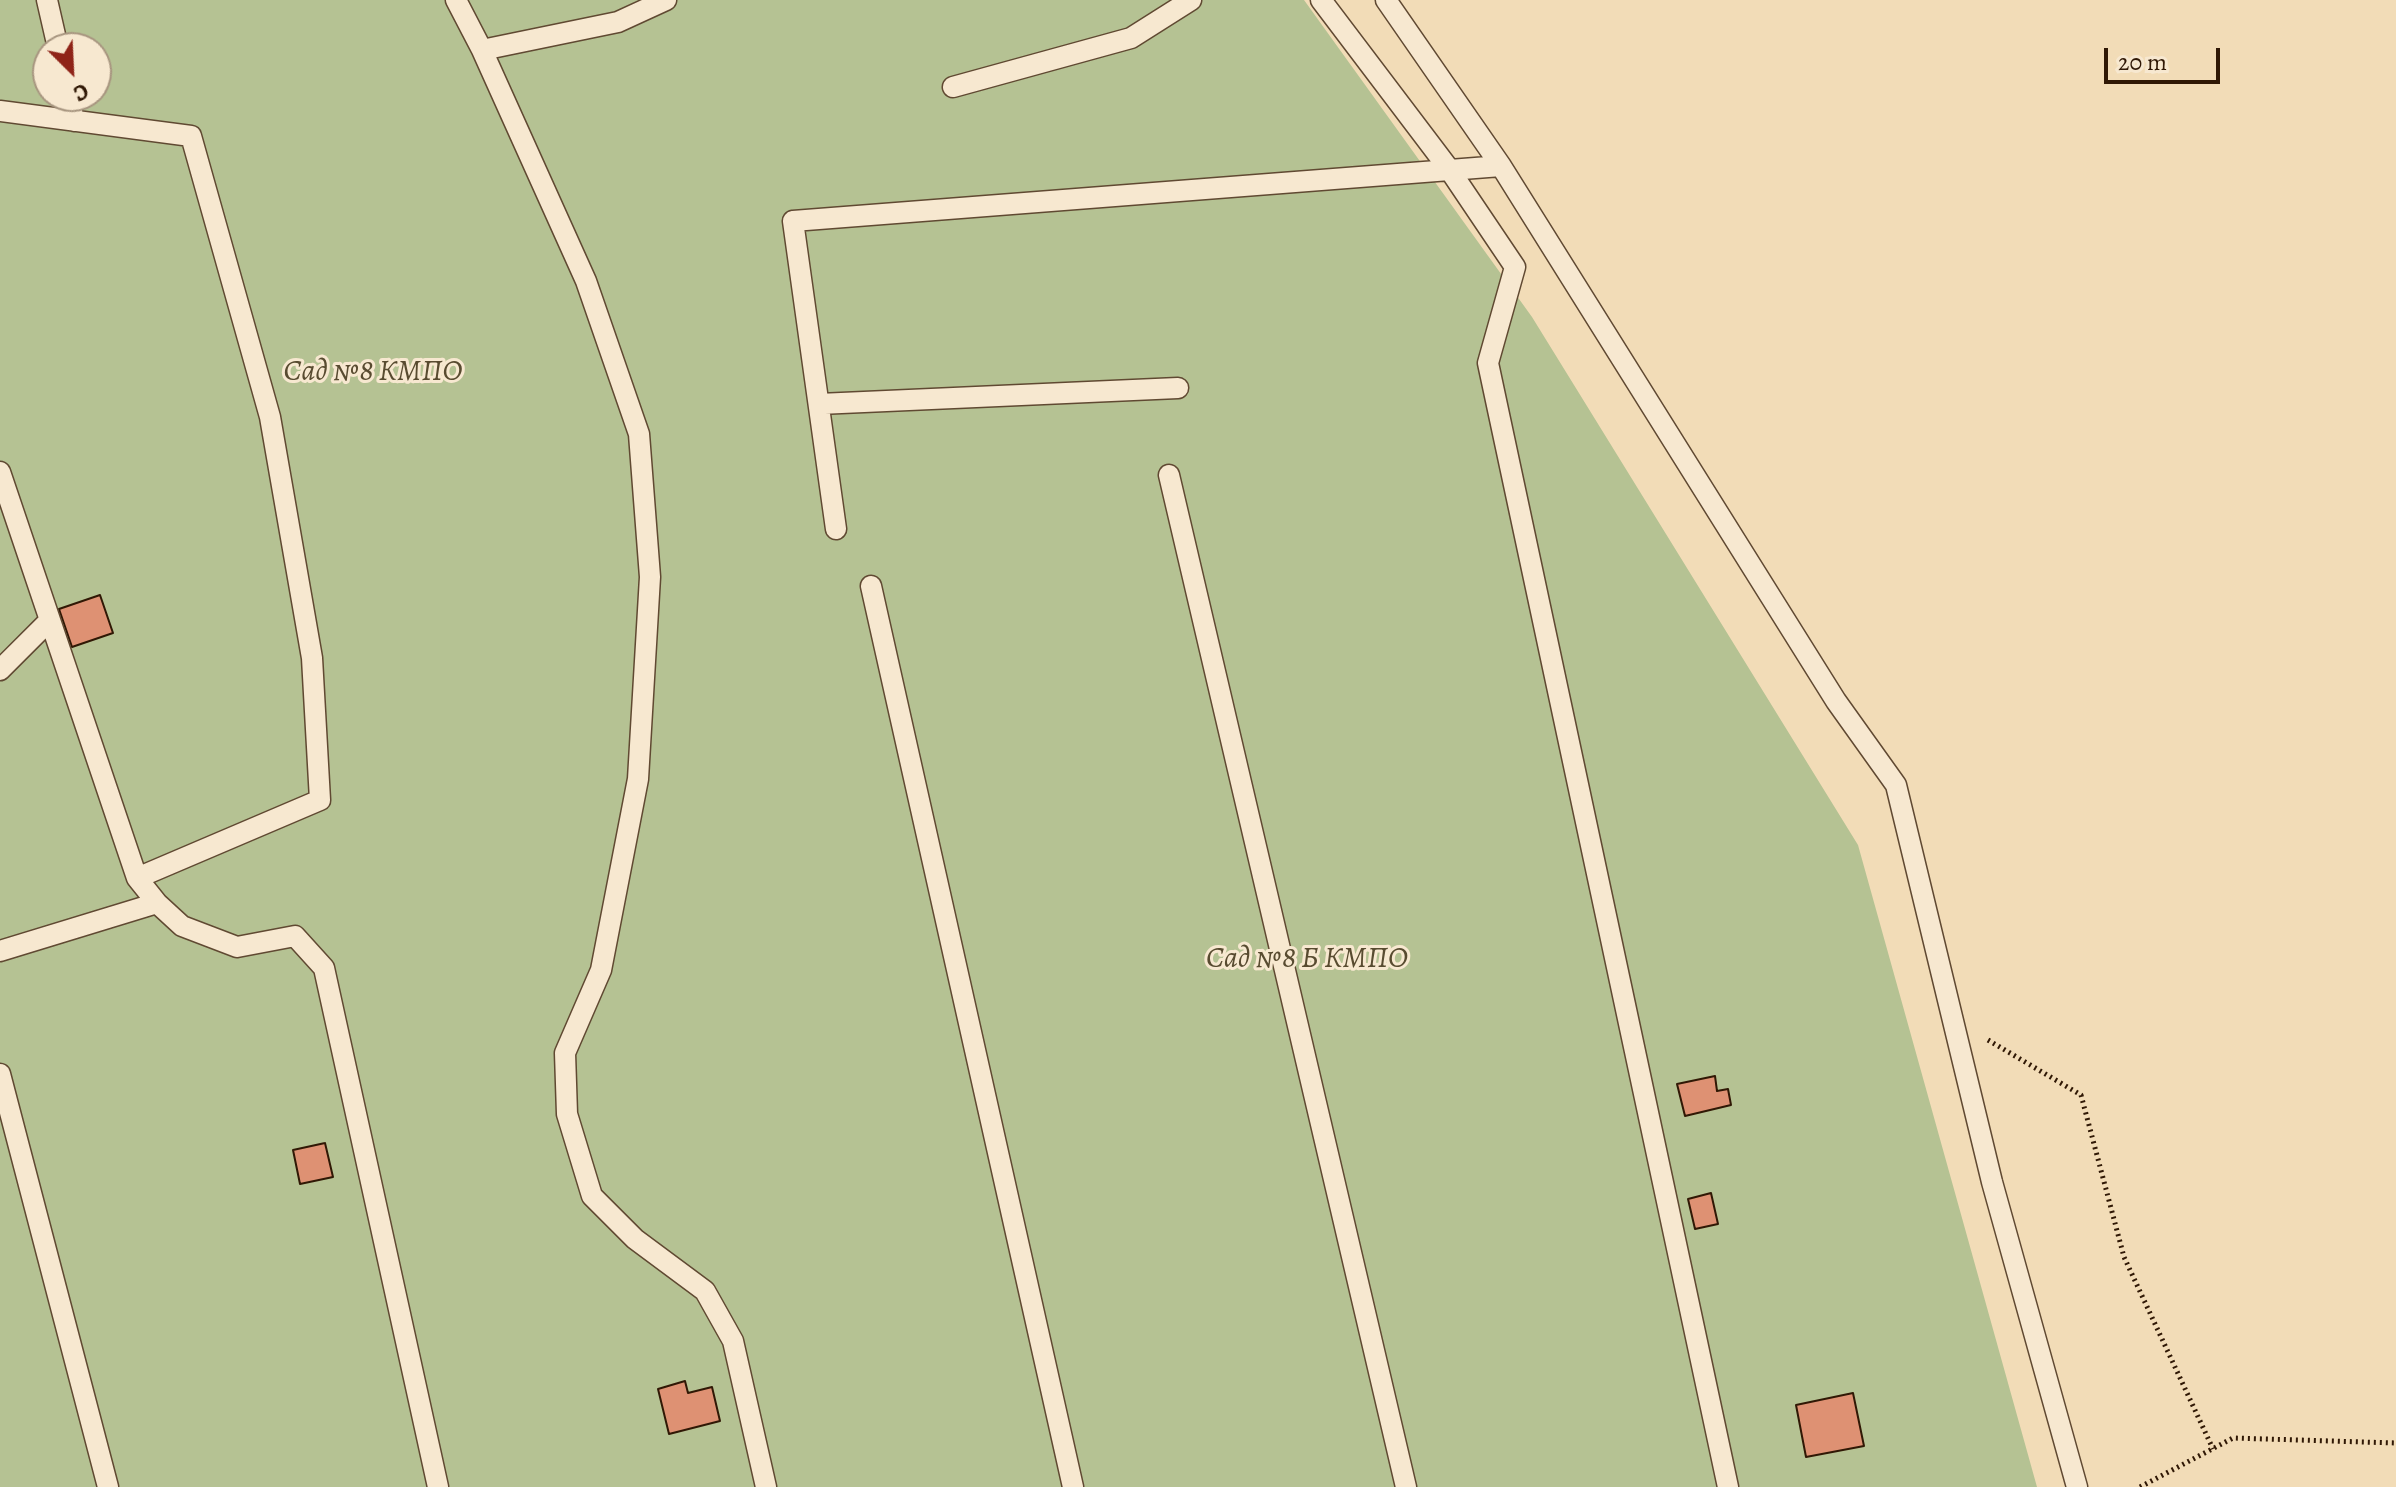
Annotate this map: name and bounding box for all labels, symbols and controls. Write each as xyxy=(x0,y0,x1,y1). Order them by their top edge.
north arrow xyxy=(32,32,112,112)
scale bar xyxy=(2108,32,2224,82)
text: 20 m xyxy=(2118,46,2167,78)
text: С xyxy=(69,76,93,109)
park label: Сад №8 КМПО xyxy=(284,355,462,391)
park label: Сад №8 Б КМПО xyxy=(1206,942,1408,978)

